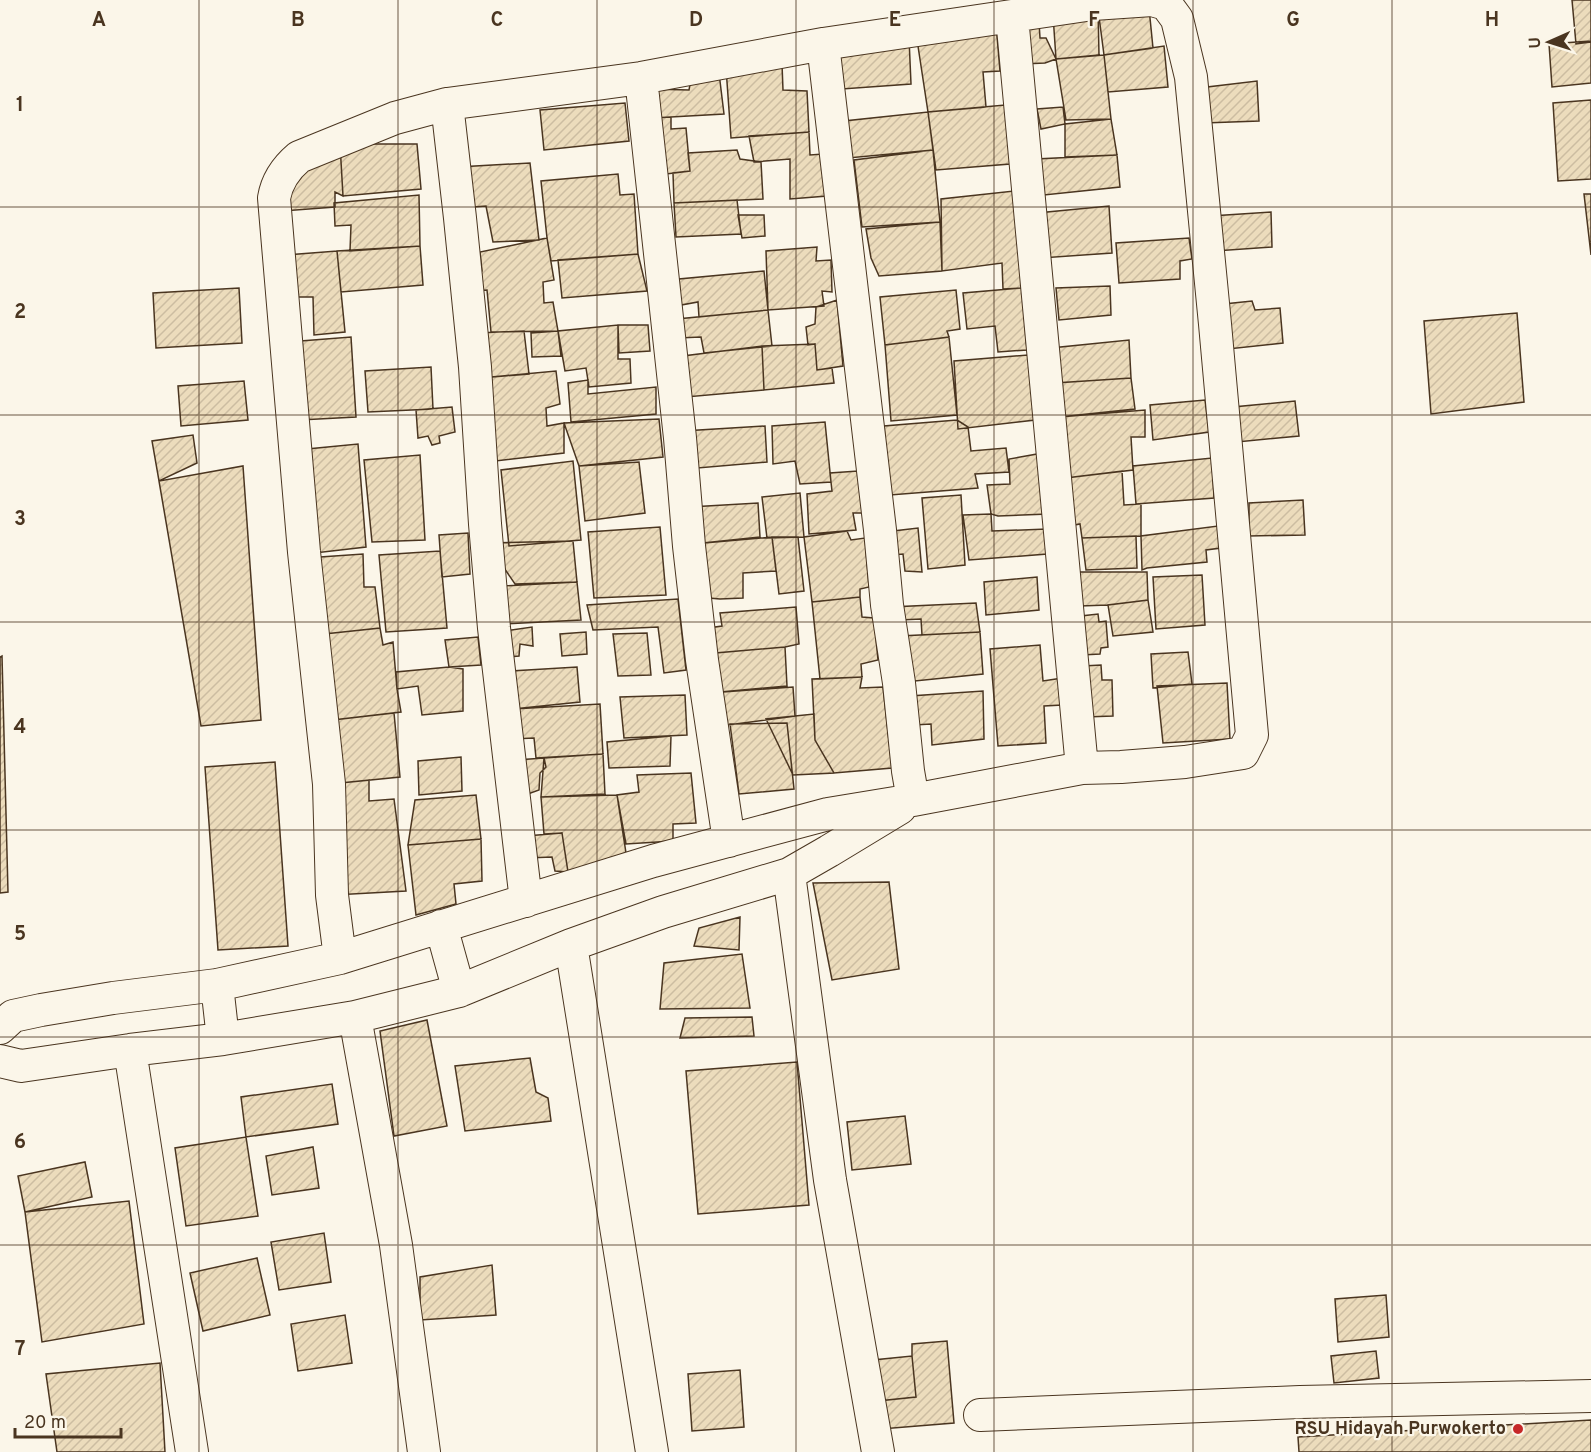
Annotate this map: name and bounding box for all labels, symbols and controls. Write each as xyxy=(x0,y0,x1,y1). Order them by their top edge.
text: A xyxy=(92,8,106,34)
text: B xyxy=(291,8,305,34)
text: C xyxy=(491,8,503,34)
text: D xyxy=(689,8,703,34)
text: E xyxy=(889,8,901,34)
text: F xyxy=(1088,8,1100,34)
text: G xyxy=(1286,8,1300,34)
text: H xyxy=(1485,8,1499,34)
north arrow xyxy=(1519,12,1579,72)
text: U xyxy=(1526,36,1546,49)
text: 1 xyxy=(16,93,24,119)
text: 2 xyxy=(14,300,26,326)
text: 3 xyxy=(14,507,26,533)
text: 4 xyxy=(14,715,26,741)
text: 5 xyxy=(14,922,26,948)
text: 6 xyxy=(14,1130,26,1156)
text: 7 xyxy=(15,1337,25,1363)
scale bar xyxy=(15,1401,122,1439)
text: 20 m xyxy=(24,1412,66,1435)
place label: RSU Hidayah Purwokerto xyxy=(1294,1418,1506,1441)
marker: RSU Hidayah Purwokerto xyxy=(1511,1422,1525,1436)

